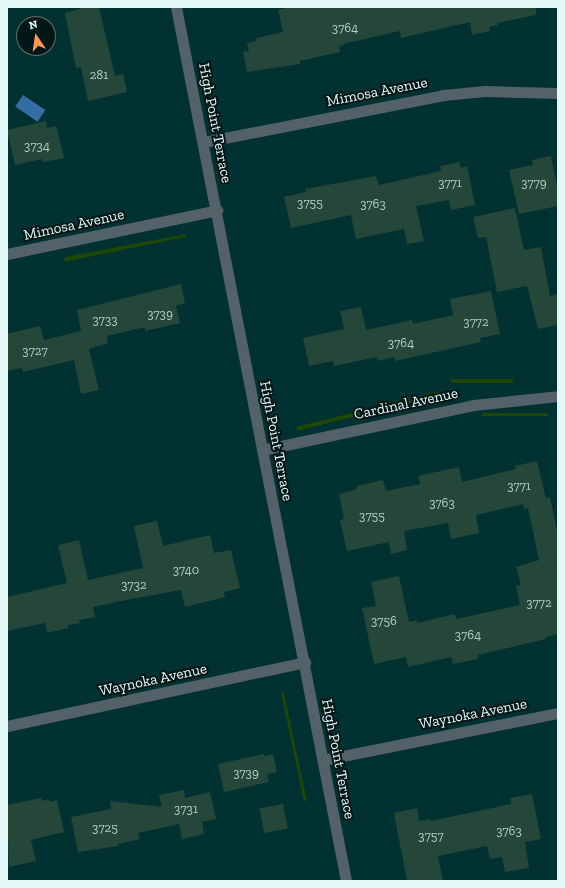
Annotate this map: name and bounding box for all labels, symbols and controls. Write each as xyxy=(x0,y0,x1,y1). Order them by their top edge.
north arrow xyxy=(16,16,56,56)
text: N xyxy=(28,18,39,32)
house number: 3764 xyxy=(332,20,358,36)
street label: High Point Terrace xyxy=(194,61,236,185)
house number: 281 xyxy=(90,67,108,83)
street label: Mimosa Avenue xyxy=(325,73,429,111)
house number: 3734 xyxy=(24,138,50,154)
house number: 3771 xyxy=(438,175,462,191)
house number: 3779 xyxy=(521,175,547,191)
house number: 3755 xyxy=(297,195,323,211)
house number: 3763 xyxy=(360,196,386,212)
street label: Mimosa Avenue xyxy=(22,206,126,244)
house number: 3739 xyxy=(147,306,173,322)
house number: 3733 xyxy=(92,312,118,328)
house number: 3772 xyxy=(463,314,489,330)
house number: 3764 xyxy=(388,335,414,351)
house number: 3727 xyxy=(22,343,48,359)
street label: High Point Terrace xyxy=(255,379,297,503)
street label: Cardinal Avenue xyxy=(352,384,460,424)
house number: 3771 xyxy=(507,478,531,494)
house number: 3763 xyxy=(429,495,455,511)
house number: 3755 xyxy=(359,508,385,524)
house number: 3740 xyxy=(173,562,199,578)
house number: 3732 xyxy=(121,577,147,593)
house number: 3772 xyxy=(526,595,552,611)
house number: 3756 xyxy=(371,613,397,629)
house number: 3764 xyxy=(455,627,481,643)
street label: Waynoka Avenue xyxy=(97,660,209,700)
street label: Waynoka Avenue xyxy=(417,695,529,733)
street label: High Point Terrace xyxy=(317,697,359,821)
house number: 3739 xyxy=(233,765,259,781)
house number: 3731 xyxy=(174,801,198,817)
house number: 3725 xyxy=(92,820,118,836)
house number: 3763 xyxy=(496,823,522,839)
house number: 3757 xyxy=(418,828,444,844)

